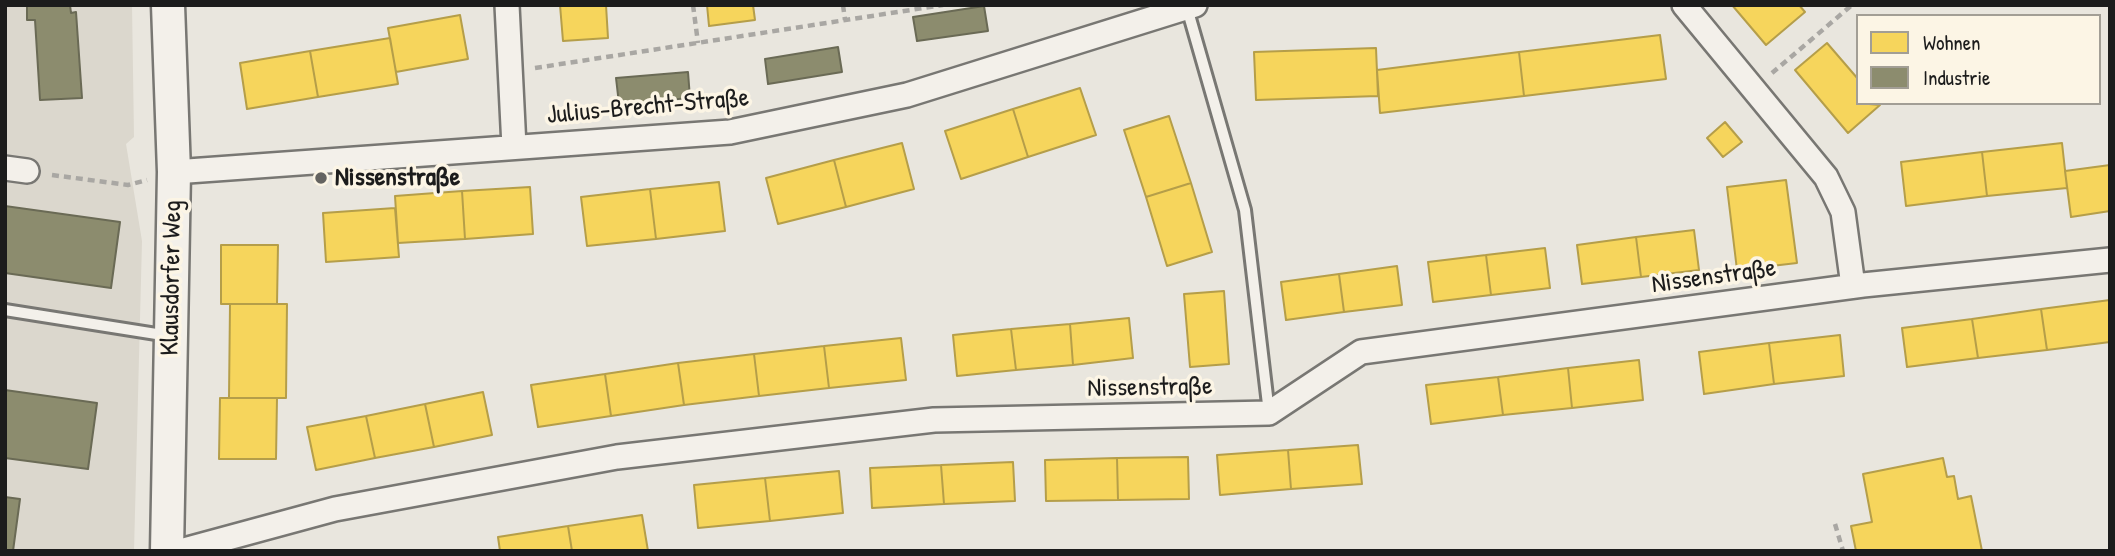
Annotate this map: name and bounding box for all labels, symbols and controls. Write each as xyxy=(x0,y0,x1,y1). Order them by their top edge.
legend xyxy=(1856,14,2101,105)
text: Wohnen xyxy=(1923,28,1981,57)
text: Industrie xyxy=(1923,63,1990,92)
street label: Julius-Brecht-Straße xyxy=(546,83,750,131)
place label: Nissenstraße xyxy=(335,162,460,194)
marker: Nissenstraße xyxy=(313,170,329,186)
street label: Klausdorfer Weg xyxy=(155,200,189,356)
street label: Nissenstraße xyxy=(1650,253,1778,301)
street label: Nissenstraße xyxy=(1087,371,1213,405)

